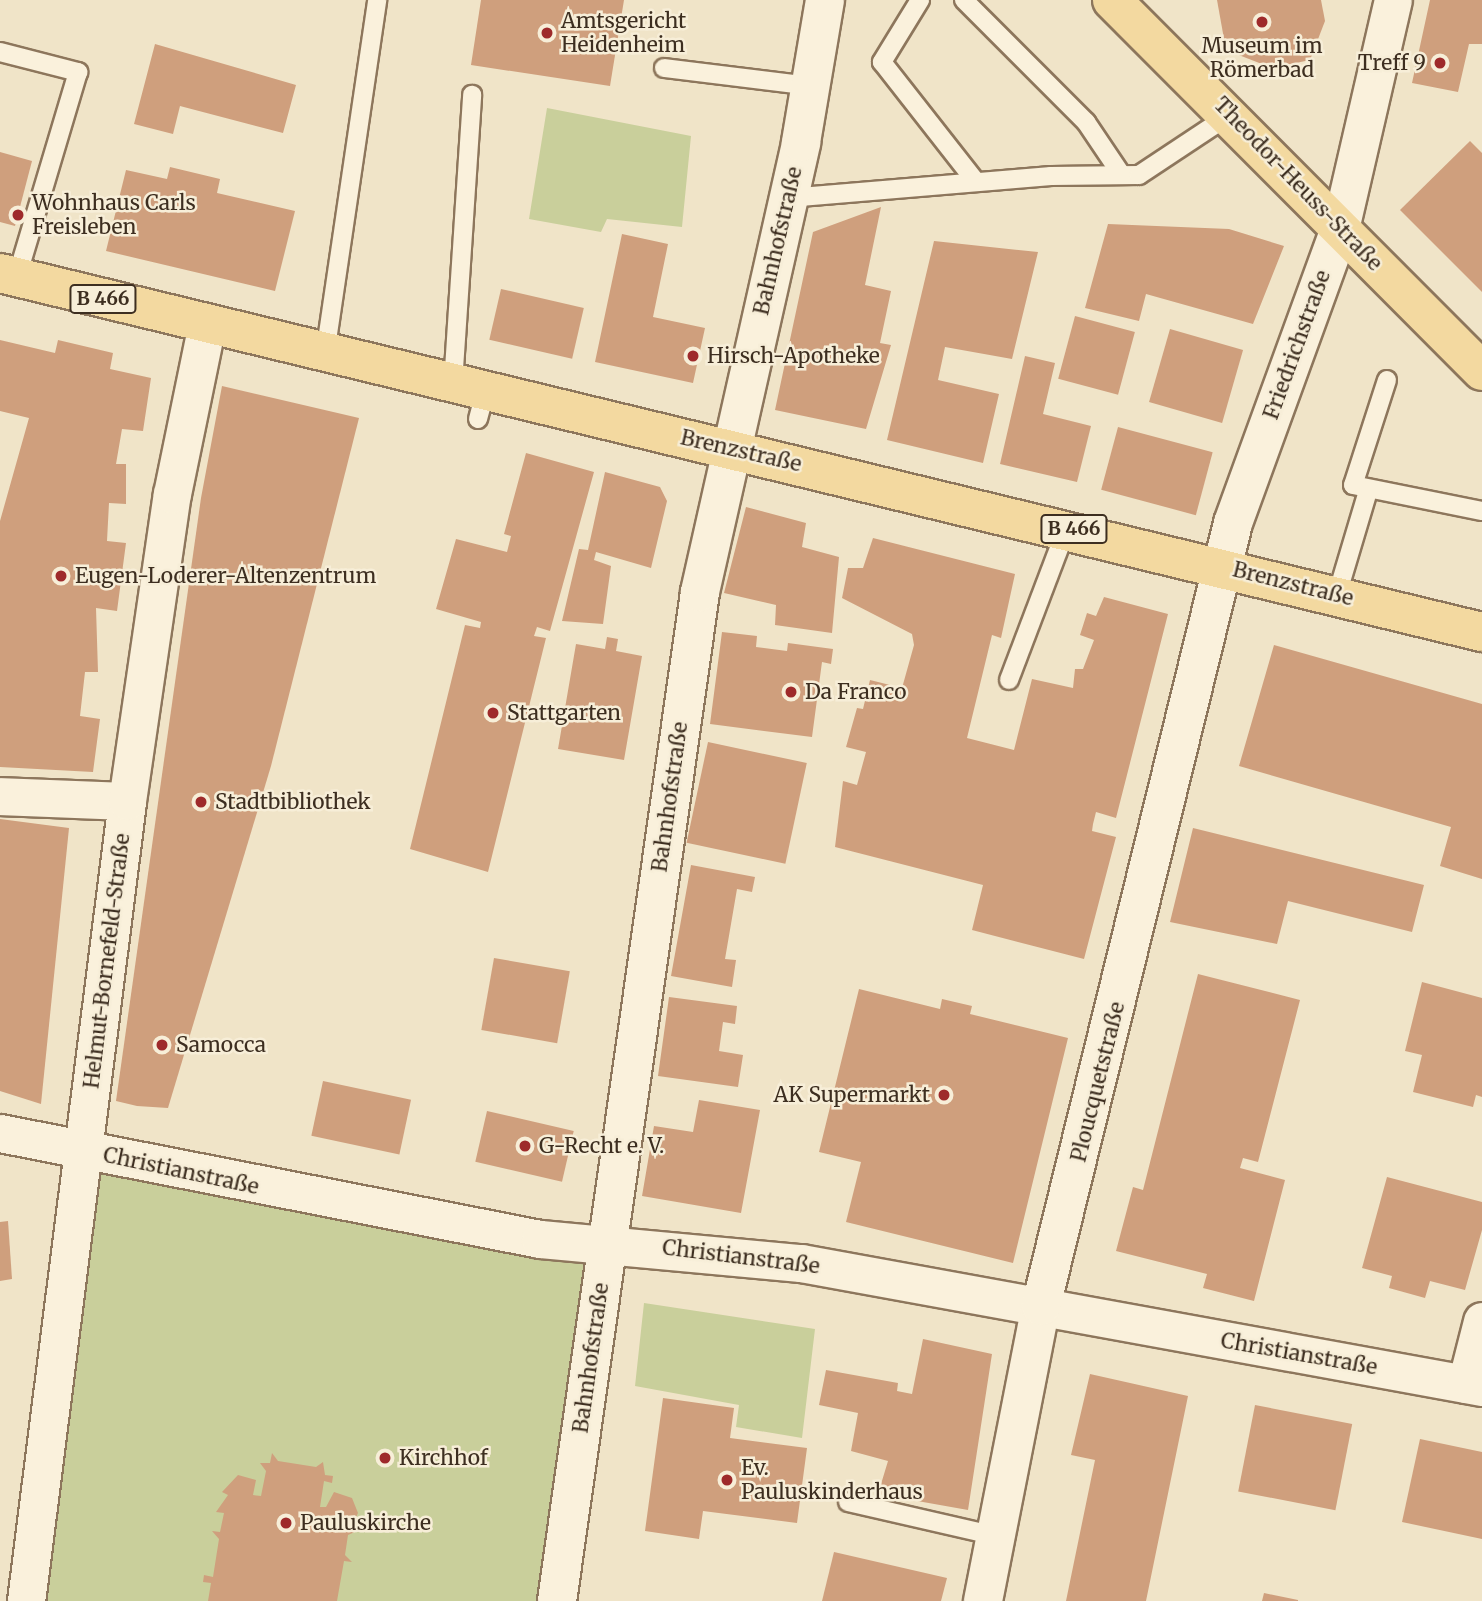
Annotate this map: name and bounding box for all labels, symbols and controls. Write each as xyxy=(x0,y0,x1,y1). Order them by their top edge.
place label: Amtsgericht Heidenheim xyxy=(561,8,686,58)
marker: Museum im Römerbad xyxy=(1254,14,1270,30)
marker: Amtsgericht Heidenheim xyxy=(539,25,555,41)
place label: Museum im Römerbad xyxy=(1201,33,1323,83)
place label: Treff 9 xyxy=(1358,50,1426,76)
marker: Treff 9 xyxy=(1432,55,1448,71)
street label: Theodor-Heuss-Straße xyxy=(1209,92,1387,276)
street label: Bahnhofstraße xyxy=(749,164,807,318)
place label: Wohnhaus Carls Freisleben xyxy=(32,190,196,240)
marker: Wohnhaus Carls Freisleben xyxy=(10,207,26,223)
street label: Friedrichstraße xyxy=(1258,267,1336,423)
road number: B 466 xyxy=(68,284,138,314)
place label: Hirsch-Apotheke xyxy=(707,343,880,369)
marker: Hirsch-Apotheke xyxy=(685,348,701,364)
street label: Brenzstraße xyxy=(678,425,804,477)
road number: B 466 xyxy=(1039,514,1109,544)
street label: Brenzstraße xyxy=(1230,557,1356,611)
place label: Eugen-Loderer-Altenzentrum xyxy=(75,563,376,589)
marker: Eugen-Loderer-Altenzentrum xyxy=(53,568,69,584)
place label: Da Franco xyxy=(805,679,906,705)
marker: Da Franco xyxy=(783,684,799,700)
place label: Stattgarten xyxy=(507,700,621,726)
marker: Stattgarten xyxy=(485,705,501,721)
street label: Bahnhofstraße xyxy=(647,720,693,874)
place label: Stadtbibliothek xyxy=(215,789,371,815)
marker: Stadtbibliothek xyxy=(193,794,209,810)
street label: Helmut-Bornefeld-Straße xyxy=(79,832,135,1090)
street label: Ploucquetstraße xyxy=(1066,999,1130,1165)
place label: Samocca xyxy=(176,1032,266,1058)
marker: Samocca xyxy=(154,1037,170,1053)
place label: AK Supermarkt xyxy=(774,1082,930,1108)
marker: AK Supermarkt xyxy=(936,1087,952,1103)
place label: G-Recht e. V. xyxy=(539,1133,664,1159)
marker: G-Recht e. V. xyxy=(517,1138,533,1154)
street label: Christianstraße xyxy=(101,1142,261,1200)
street label: Christianstraße xyxy=(661,1235,821,1279)
street label: Bahnhofstraße xyxy=(568,1281,614,1435)
street label: Christianstraße xyxy=(1219,1328,1379,1380)
place label: Kirchhof xyxy=(399,1445,488,1471)
marker: Kirchhof xyxy=(377,1450,393,1466)
place label: Ev. Pauluskinderhaus xyxy=(741,1455,923,1505)
marker: Ev. Pauluskinderhaus xyxy=(719,1472,735,1488)
place label: Pauluskirche xyxy=(300,1510,431,1536)
marker: Pauluskirche xyxy=(278,1515,294,1531)

